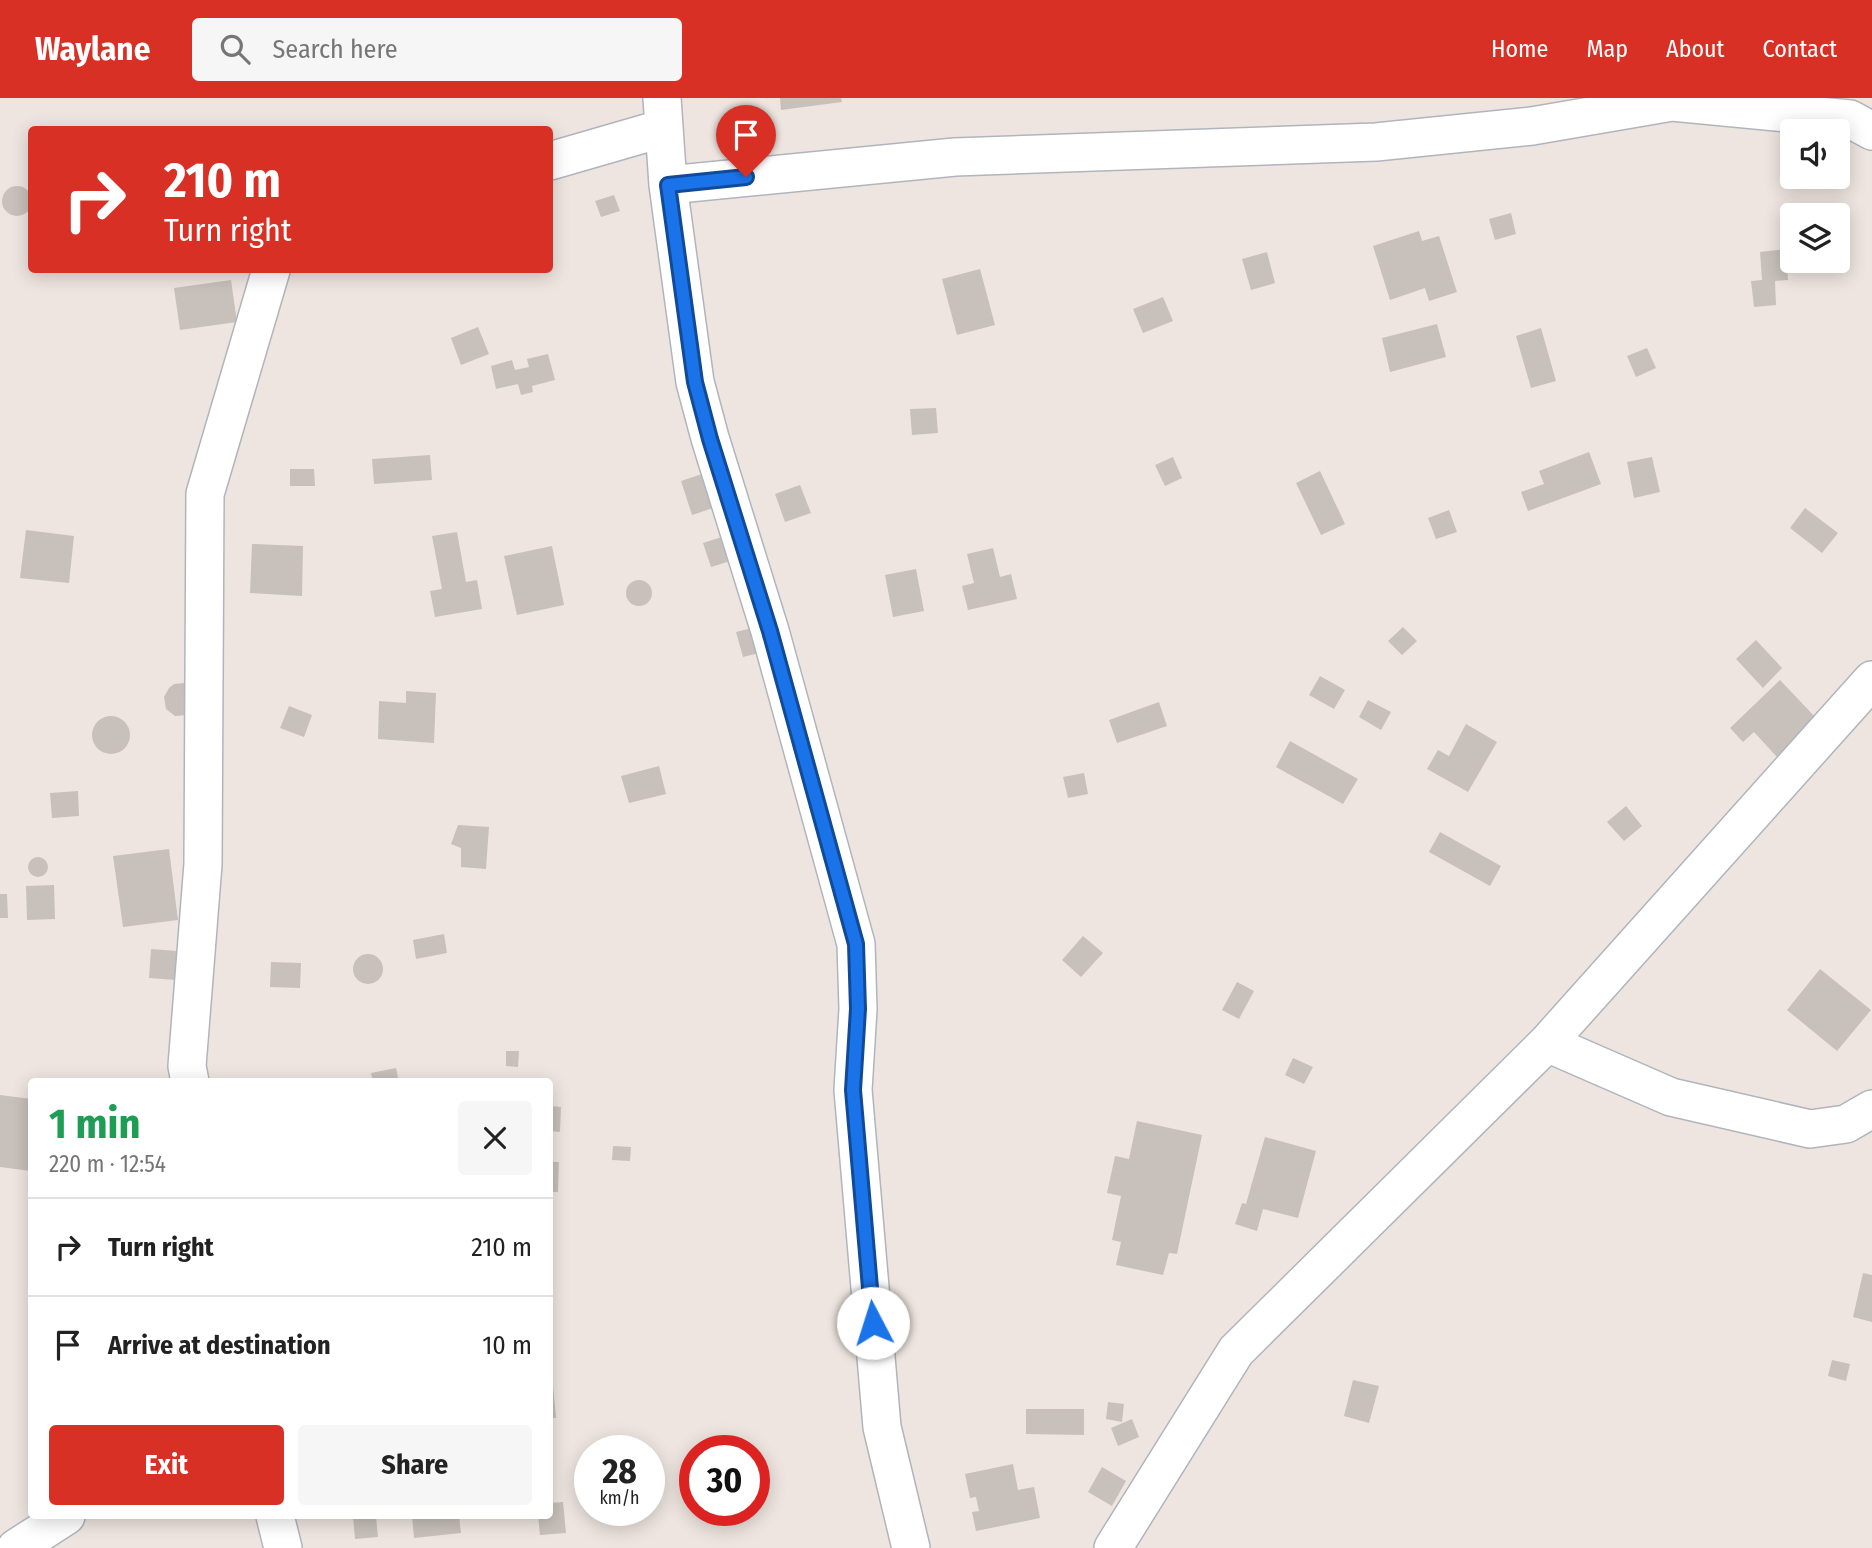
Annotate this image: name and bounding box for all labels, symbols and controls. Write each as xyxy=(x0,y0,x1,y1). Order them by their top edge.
search box xyxy=(192,18,682,81)
text: Waylane xyxy=(35,29,150,69)
icon: search xyxy=(216,30,254,68)
text: Search here xyxy=(272,34,398,65)
text: Home xyxy=(1491,35,1548,63)
text: Map xyxy=(1586,35,1628,63)
text: About xyxy=(1666,35,1724,63)
text: Contact xyxy=(1762,35,1837,63)
pin xyxy=(716,105,776,177)
icon: arrive xyxy=(727,116,765,154)
map controls xyxy=(1780,119,1850,273)
button: sound xyxy=(1780,119,1850,189)
text: 210 m xyxy=(164,151,281,210)
icon: right xyxy=(49,154,140,245)
button: layers xyxy=(1780,203,1850,273)
text: Turn right xyxy=(164,211,291,249)
text: 1 min xyxy=(49,1099,140,1149)
button: close xyxy=(458,1101,532,1175)
text: 220 m · 12:54 xyxy=(49,1150,166,1178)
icon: right xyxy=(49,1228,87,1266)
text: Turn right xyxy=(108,1232,214,1263)
text: 210 m xyxy=(471,1232,532,1263)
position arrow xyxy=(836,1286,910,1360)
icon: arrive xyxy=(49,1326,87,1364)
text: Arrive at destination xyxy=(108,1330,331,1361)
text: 10 m xyxy=(482,1330,532,1361)
button: Exit xyxy=(49,1425,284,1505)
button: Share xyxy=(298,1425,532,1505)
speed limit sign: 30 xyxy=(679,1435,770,1526)
text: 28 xyxy=(602,1450,637,1492)
text: km/h xyxy=(599,1487,640,1509)

